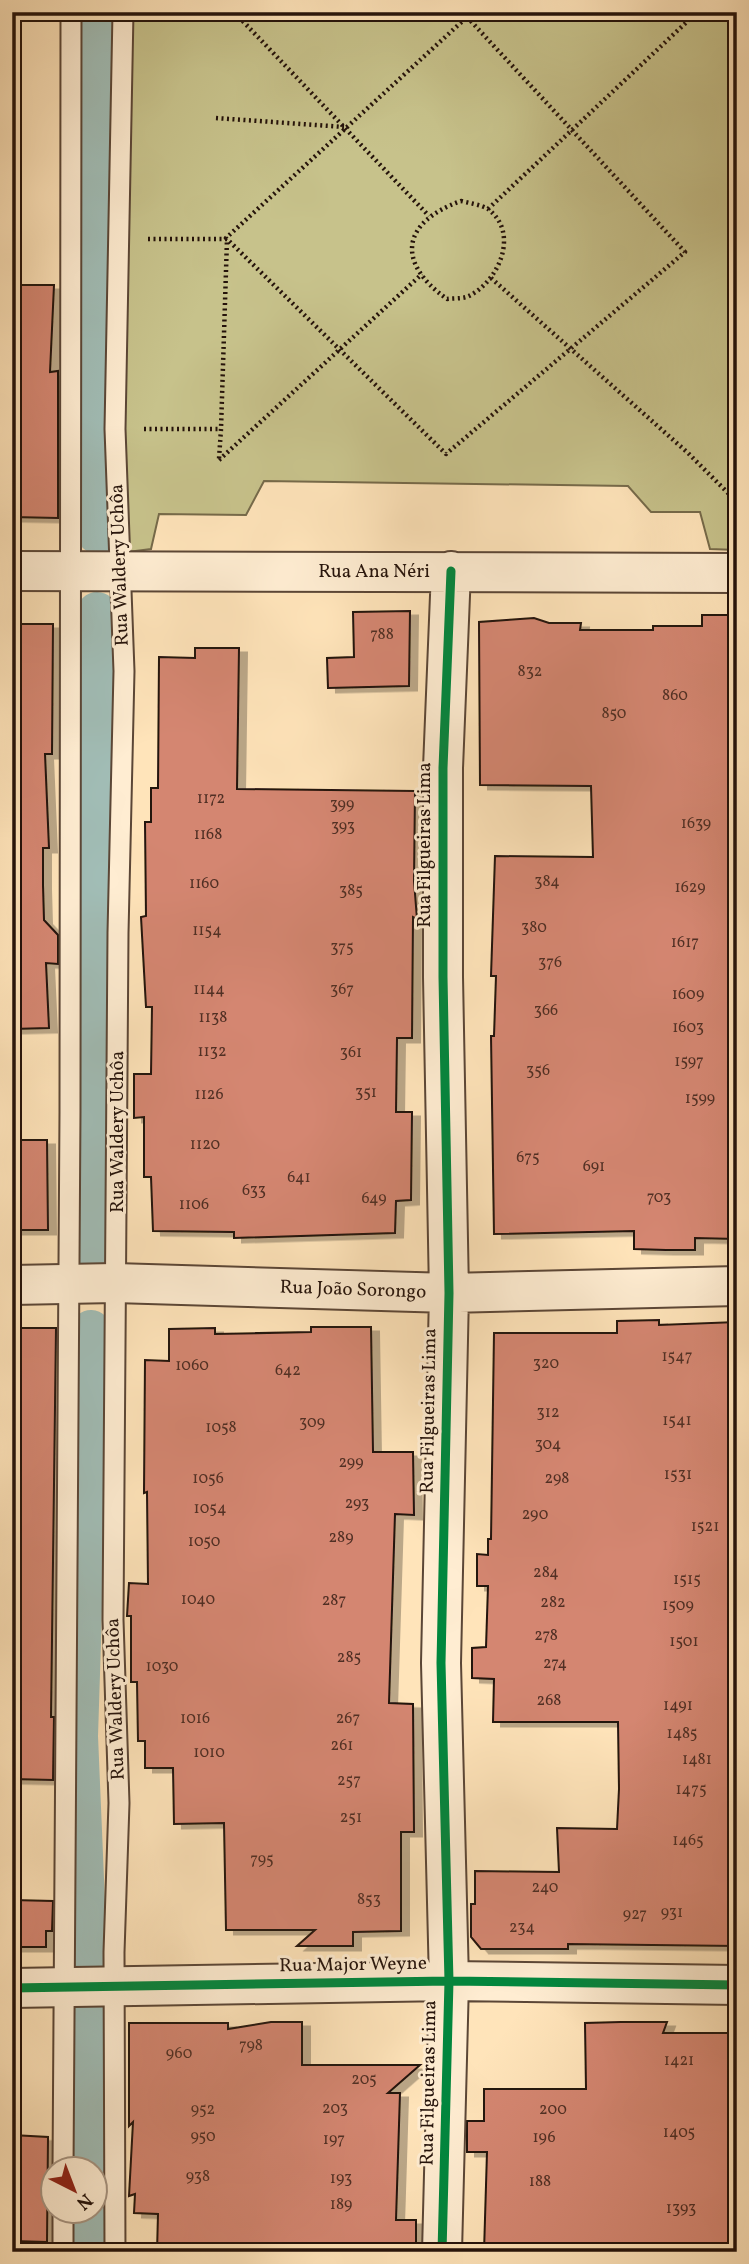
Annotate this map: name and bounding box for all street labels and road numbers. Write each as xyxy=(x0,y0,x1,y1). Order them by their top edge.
street label: Rua Waldery Uchôa xyxy=(104,483,136,647)
street label: Rua Ana Néri xyxy=(318,559,430,585)
street label: Rua Filgueiras Lima xyxy=(412,762,438,928)
street label: Rua Waldery Uchôa xyxy=(105,1051,131,1213)
street label: Rua João Sorongo xyxy=(279,1274,427,1306)
street label: Rua Filgueiras Lima xyxy=(415,1328,443,1494)
street label: Rua Waldery Uchôa xyxy=(100,1617,132,1781)
street label: Rua Major Weyne xyxy=(279,1951,427,1979)
street label: Rua Filgueiras Lima xyxy=(415,2000,443,2166)

